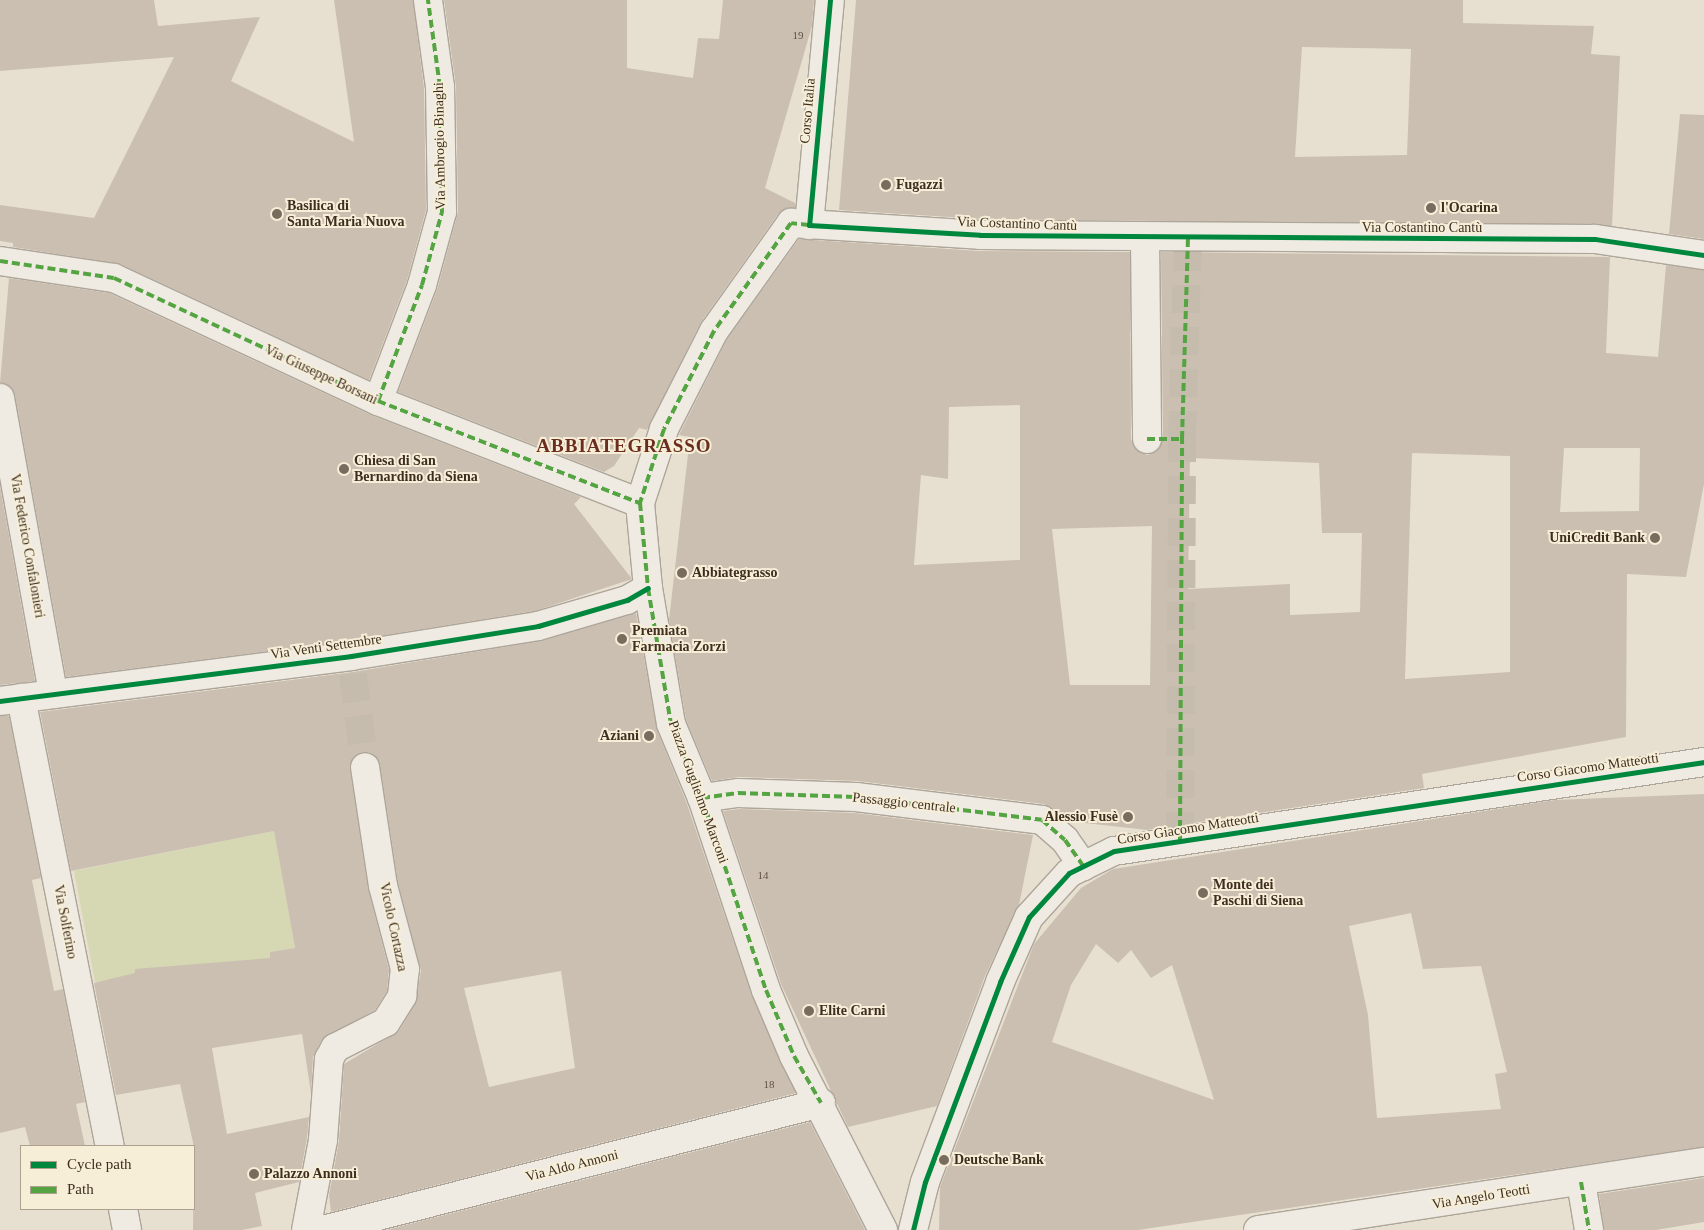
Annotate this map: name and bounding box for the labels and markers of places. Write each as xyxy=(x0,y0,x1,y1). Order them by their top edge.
place label: Fugazzi xyxy=(896,177,943,193)
marker: Fugazzi xyxy=(880,179,892,191)
place label: Basilica di Santa Maria Nuova xyxy=(287,198,404,230)
place label: l'Ocarina xyxy=(1441,200,1498,216)
marker: l'Ocarina xyxy=(1425,202,1437,214)
marker: Basilica di Santa Maria Nuova xyxy=(271,208,283,220)
place label: Chiesa di San Bernardino da Siena xyxy=(354,453,478,486)
marker: Chiesa di San Bernardino da Siena xyxy=(338,463,350,475)
place label: UniCredit Bank xyxy=(1549,530,1645,546)
marker: UniCredit Bank xyxy=(1649,532,1661,544)
place label: Abbiategrasso xyxy=(692,565,778,581)
marker: Abbiategrasso xyxy=(676,567,688,579)
place label: Premiata Farmacia Zorzi xyxy=(632,623,726,656)
marker: Premiata Farmacia Zorzi xyxy=(616,633,628,645)
place label: Aziani xyxy=(600,728,639,744)
marker: Aziani xyxy=(643,730,655,742)
place label: Alessio Fusè xyxy=(1044,809,1118,825)
marker: Alessio Fusè xyxy=(1122,811,1134,823)
place label: Monte dei Paschi di Siena xyxy=(1213,877,1303,910)
marker: Monte dei Paschi di Siena xyxy=(1197,887,1209,899)
place label: Elite Carni xyxy=(819,1003,885,1019)
marker: Elite Carni xyxy=(803,1005,815,1017)
place label: Deutsche Bank xyxy=(954,1152,1044,1168)
marker: Deutsche Bank xyxy=(938,1154,950,1166)
place label: Palazzo Annoni xyxy=(264,1166,358,1182)
marker: Palazzo Annoni xyxy=(248,1168,260,1180)

